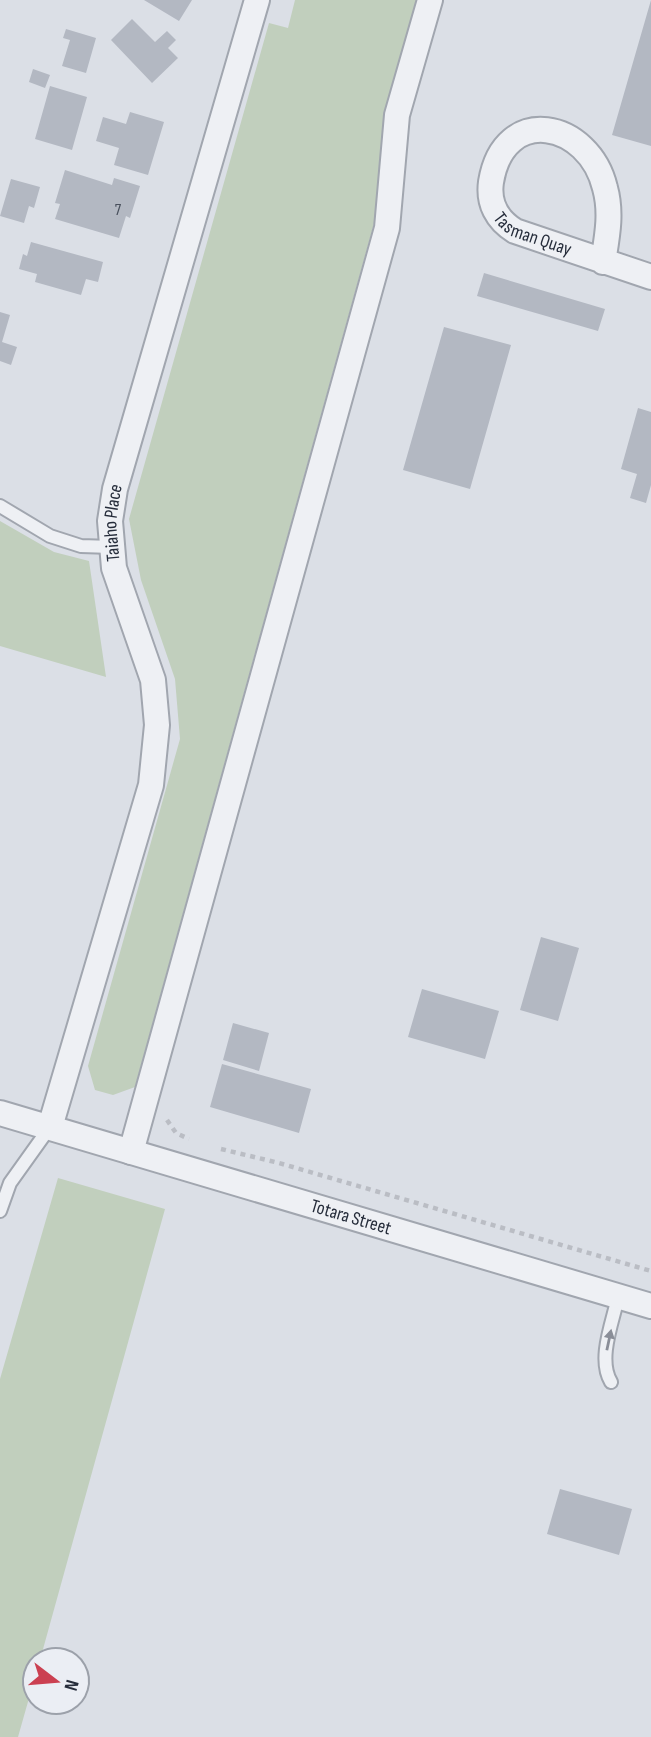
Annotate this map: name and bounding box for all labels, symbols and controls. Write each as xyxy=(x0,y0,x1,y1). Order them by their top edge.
house number: 7 xyxy=(115,201,122,220)
street label: Tasman Quay xyxy=(488,208,575,261)
street label: Taiaho Place xyxy=(99,481,127,563)
street label: Totara Street xyxy=(308,1194,394,1240)
one-way arrow xyxy=(603,1329,614,1351)
north arrow xyxy=(21,1646,91,1716)
text: N xyxy=(58,1677,83,1693)

